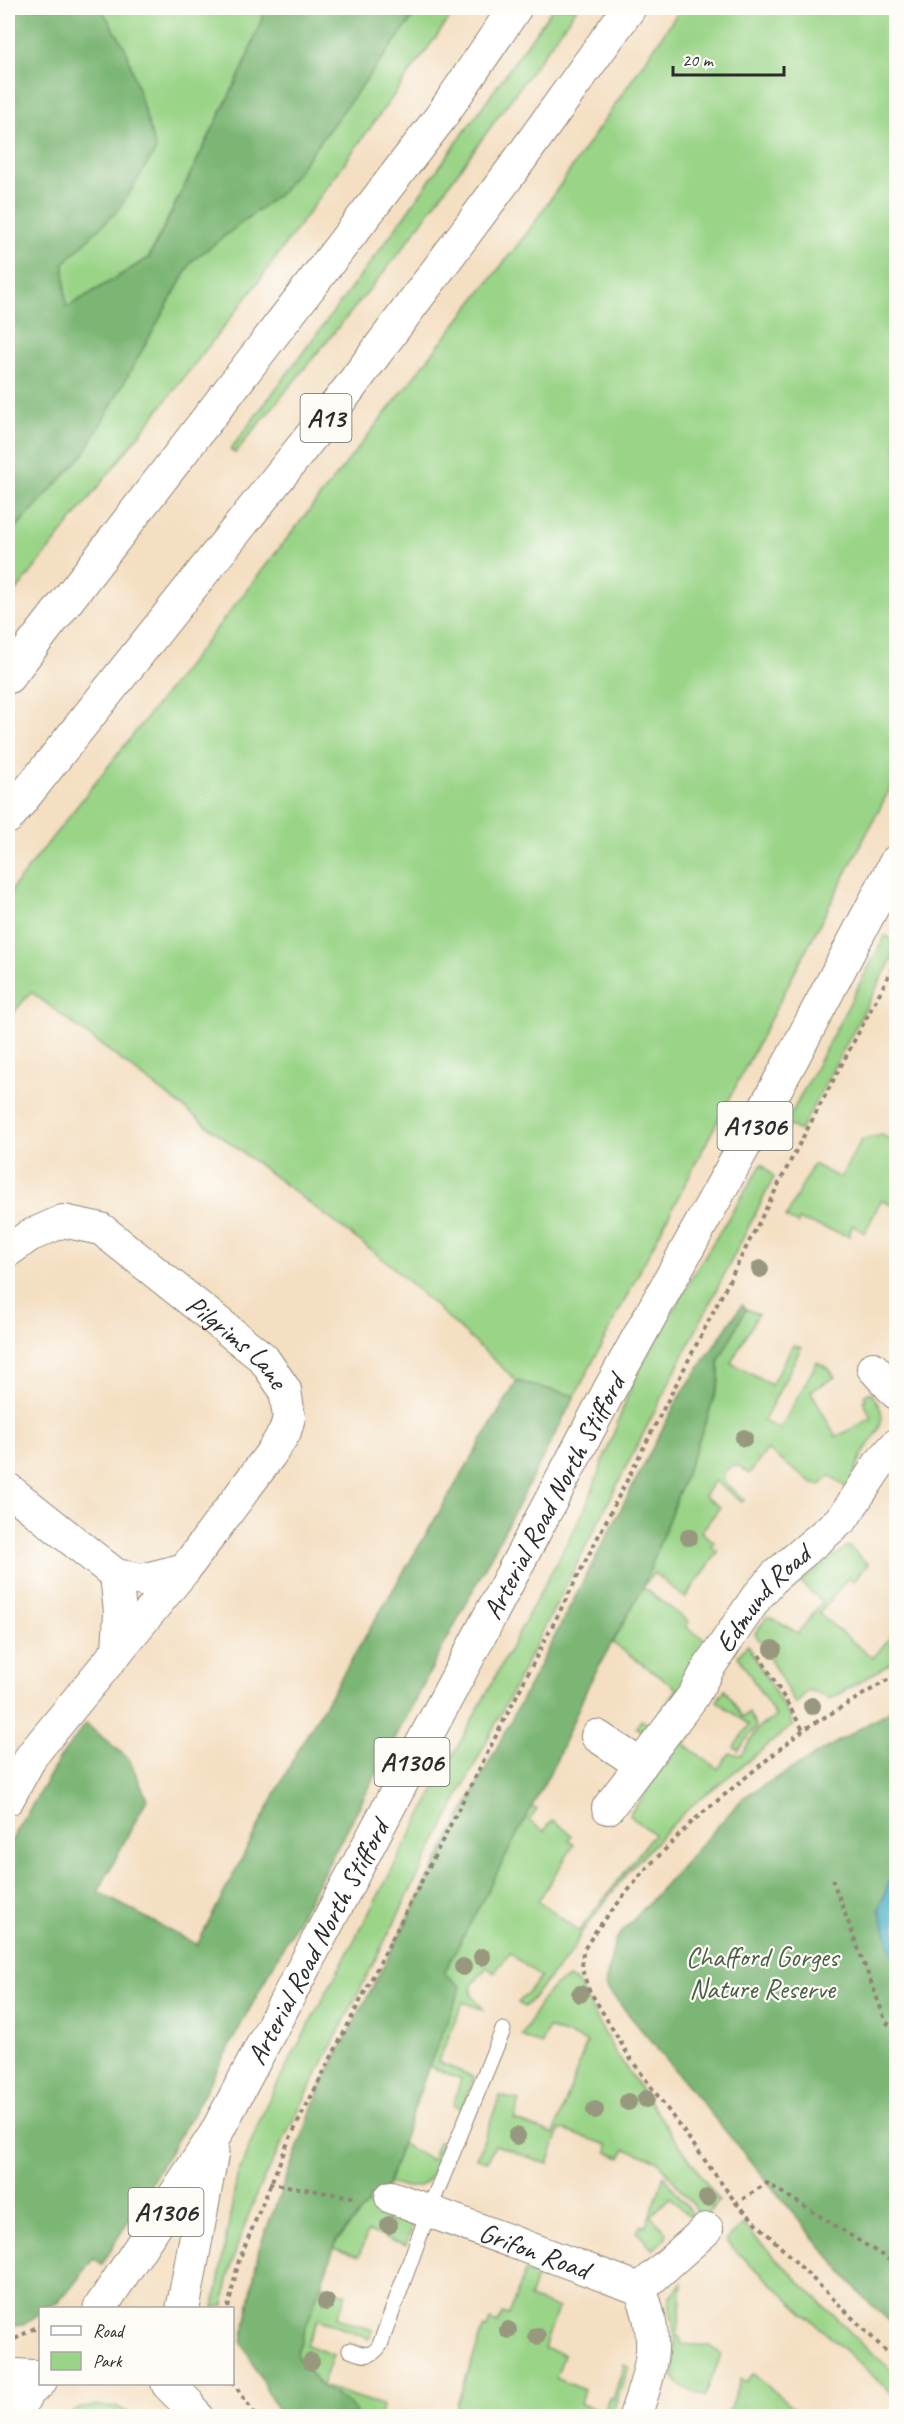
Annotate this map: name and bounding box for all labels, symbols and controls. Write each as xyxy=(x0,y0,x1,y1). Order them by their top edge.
scale bar xyxy=(673,39,784,77)
text: 20 m xyxy=(682,49,715,71)
road number: A13 xyxy=(300,394,352,442)
road number: A1306 xyxy=(718,1102,792,1150)
street label: Pilgrims Lane xyxy=(179,1287,297,1397)
street label: Arterial Road North Stifford xyxy=(474,1365,634,1625)
street label: Edmund Road xyxy=(707,1534,820,1659)
road number: A1306 xyxy=(374,1738,450,1786)
street label: Arterial Road North Stifford xyxy=(239,1811,398,2071)
park label: Chafford Gorges Nature Reserve xyxy=(686,1939,841,2006)
road number: A1306 xyxy=(128,2188,204,2236)
street label: Grifon Road xyxy=(475,2214,598,2288)
legend xyxy=(39,2307,234,2385)
text: Road xyxy=(93,2320,126,2342)
text: Park xyxy=(93,2350,123,2372)

